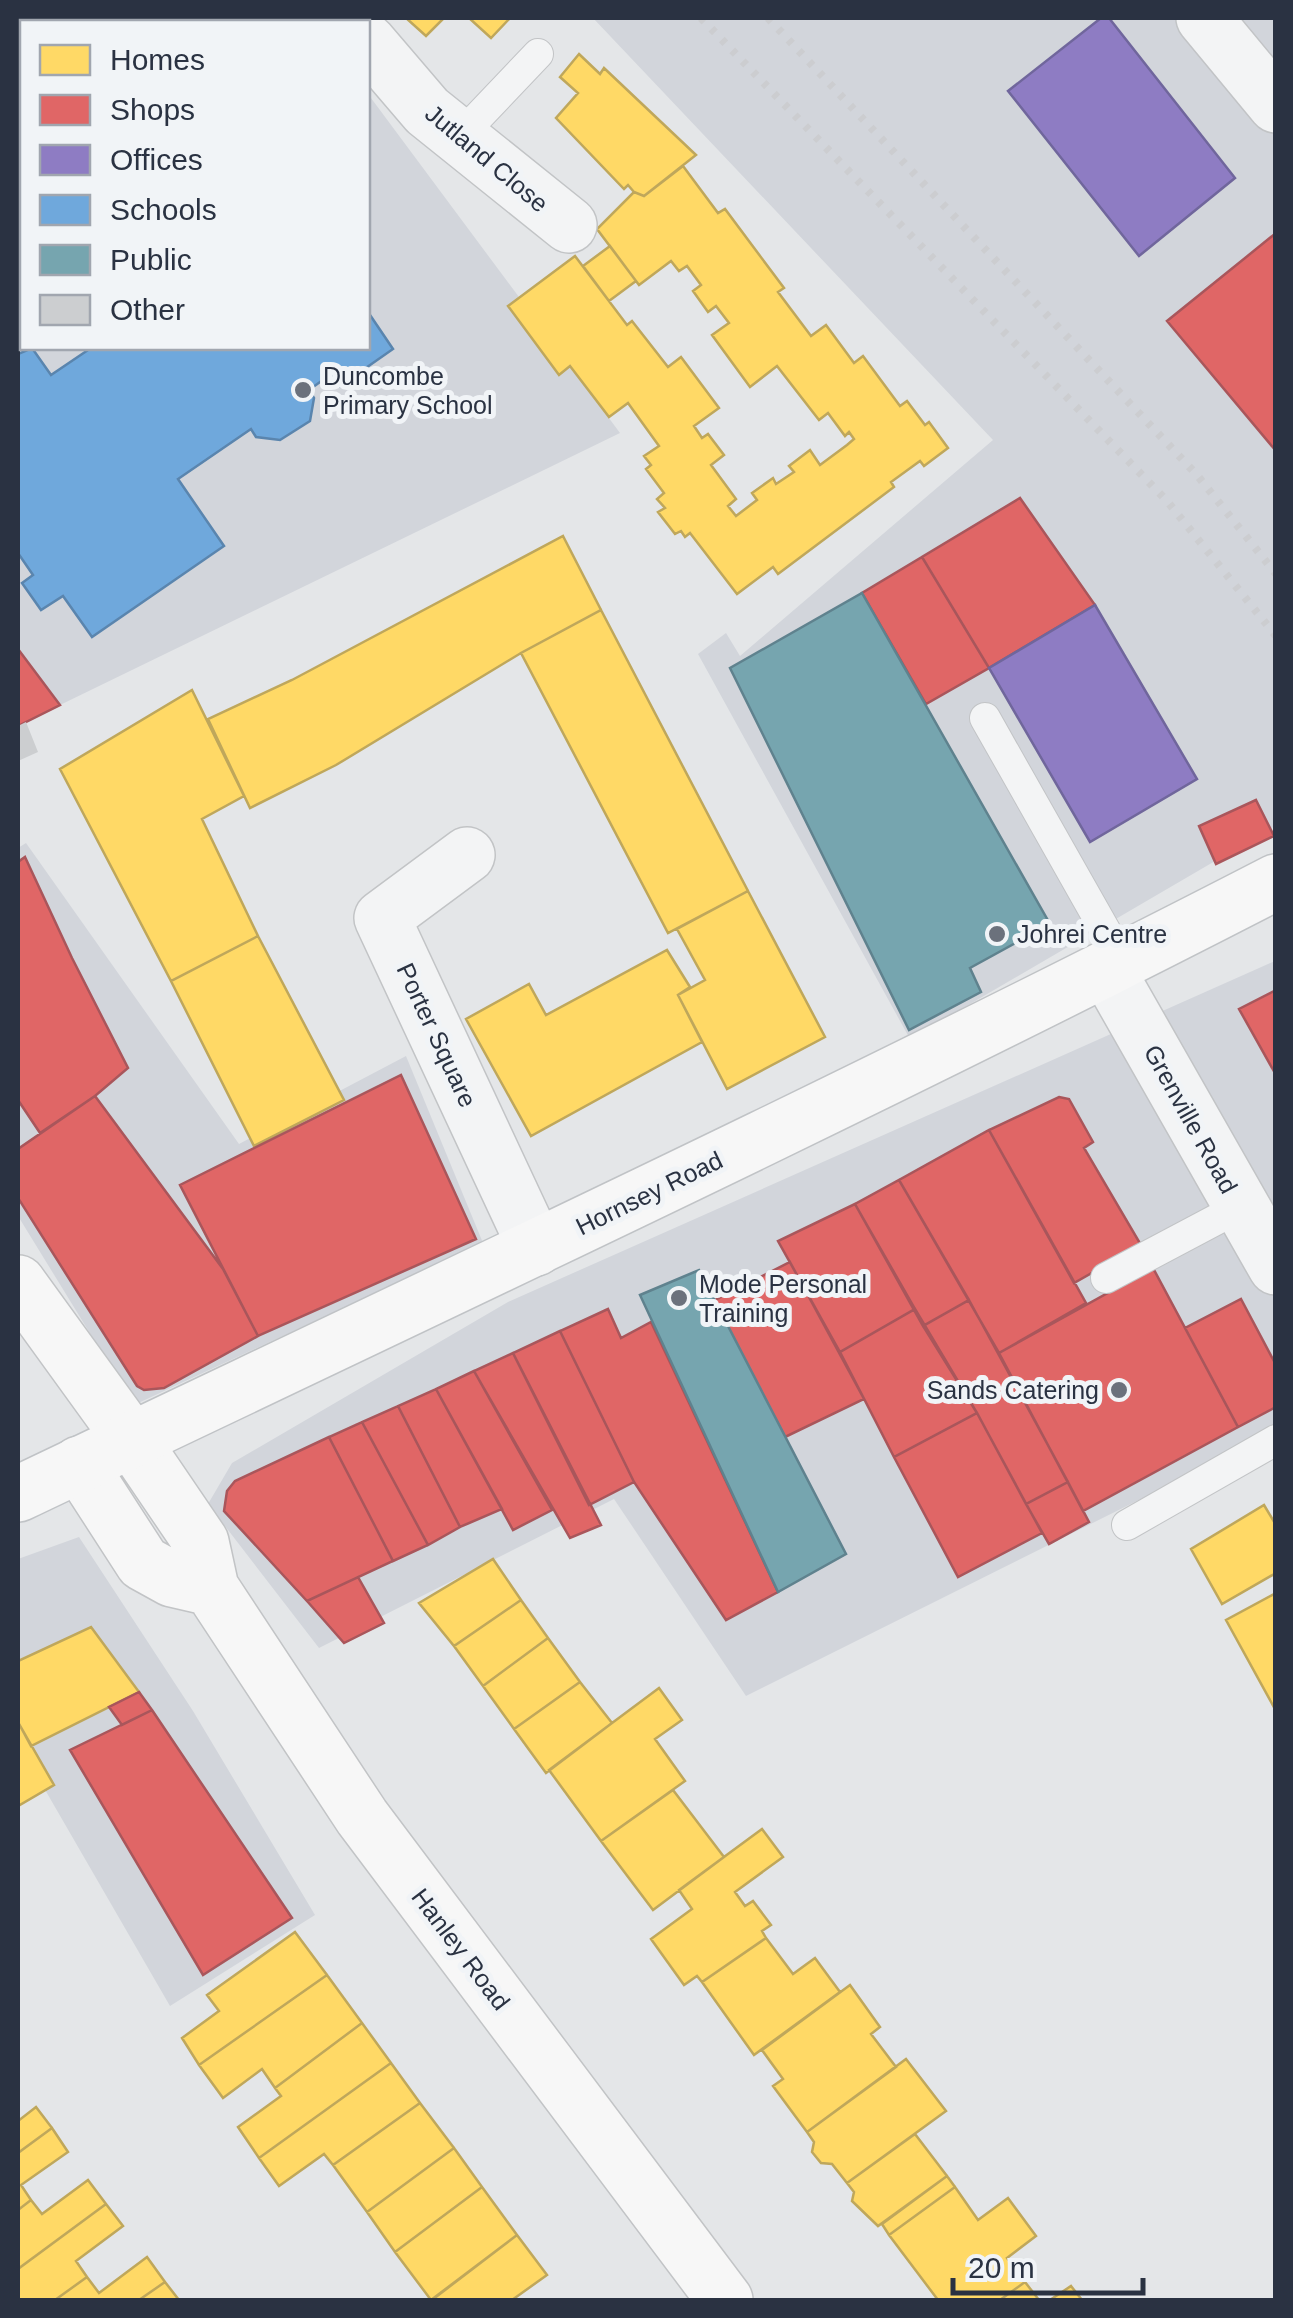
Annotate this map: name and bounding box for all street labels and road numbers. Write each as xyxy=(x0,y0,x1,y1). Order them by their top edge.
street label: Jutland Close xyxy=(420,99,554,217)
street label: Porter Square xyxy=(391,959,483,1111)
street label: Grenville Road xyxy=(1139,1040,1243,1198)
street label: Hornsey Road xyxy=(571,1145,727,1241)
street label: Hanley Road xyxy=(406,1883,516,2015)

